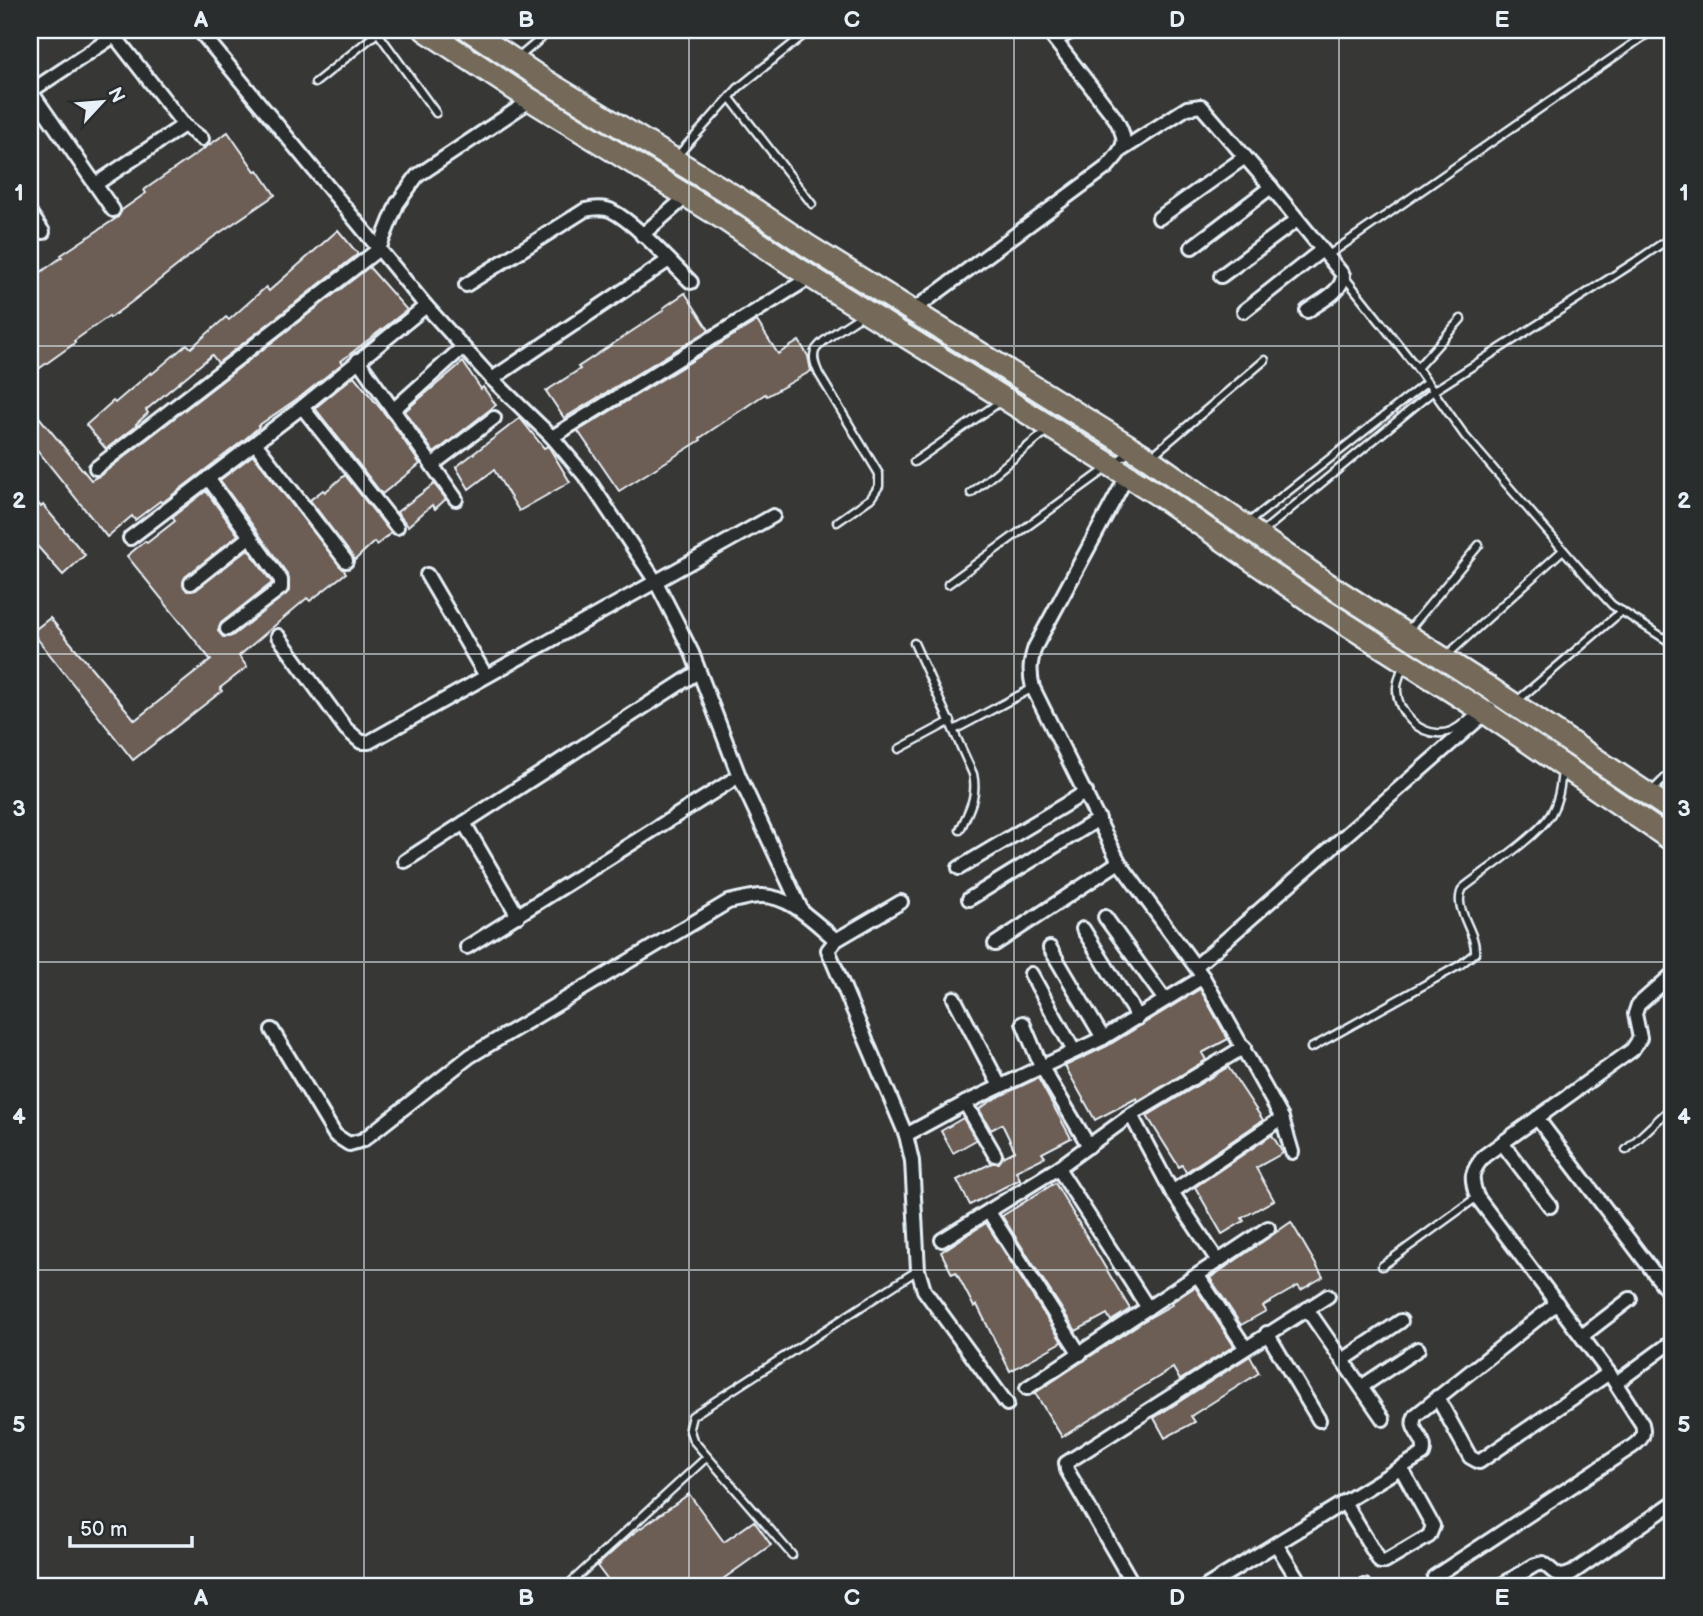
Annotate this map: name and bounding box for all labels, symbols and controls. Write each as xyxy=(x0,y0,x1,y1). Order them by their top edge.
text: A xyxy=(193,6,209,34)
text: B xyxy=(518,6,534,34)
text: C xyxy=(844,6,860,34)
text: D xyxy=(1169,6,1185,34)
text: E xyxy=(1495,6,1510,34)
north arrow xyxy=(66,66,136,136)
text: N xyxy=(102,84,129,107)
text: 1 xyxy=(14,179,24,207)
text: 1 xyxy=(1679,179,1689,207)
text: 2 xyxy=(12,487,26,515)
text: 2 xyxy=(1677,487,1691,515)
text: 3 xyxy=(12,795,26,823)
text: 3 xyxy=(1677,795,1691,823)
text: 4 xyxy=(12,1103,26,1131)
text: 4 xyxy=(1677,1103,1691,1131)
text: 5 xyxy=(12,1411,26,1439)
text: 5 xyxy=(1677,1411,1691,1439)
scale bar xyxy=(70,1504,192,1548)
text: 50 m xyxy=(80,1517,127,1542)
text: A xyxy=(193,1584,209,1612)
text: B xyxy=(518,1584,534,1612)
text: C xyxy=(844,1584,860,1612)
text: D xyxy=(1169,1584,1185,1612)
text: E xyxy=(1495,1584,1510,1612)

